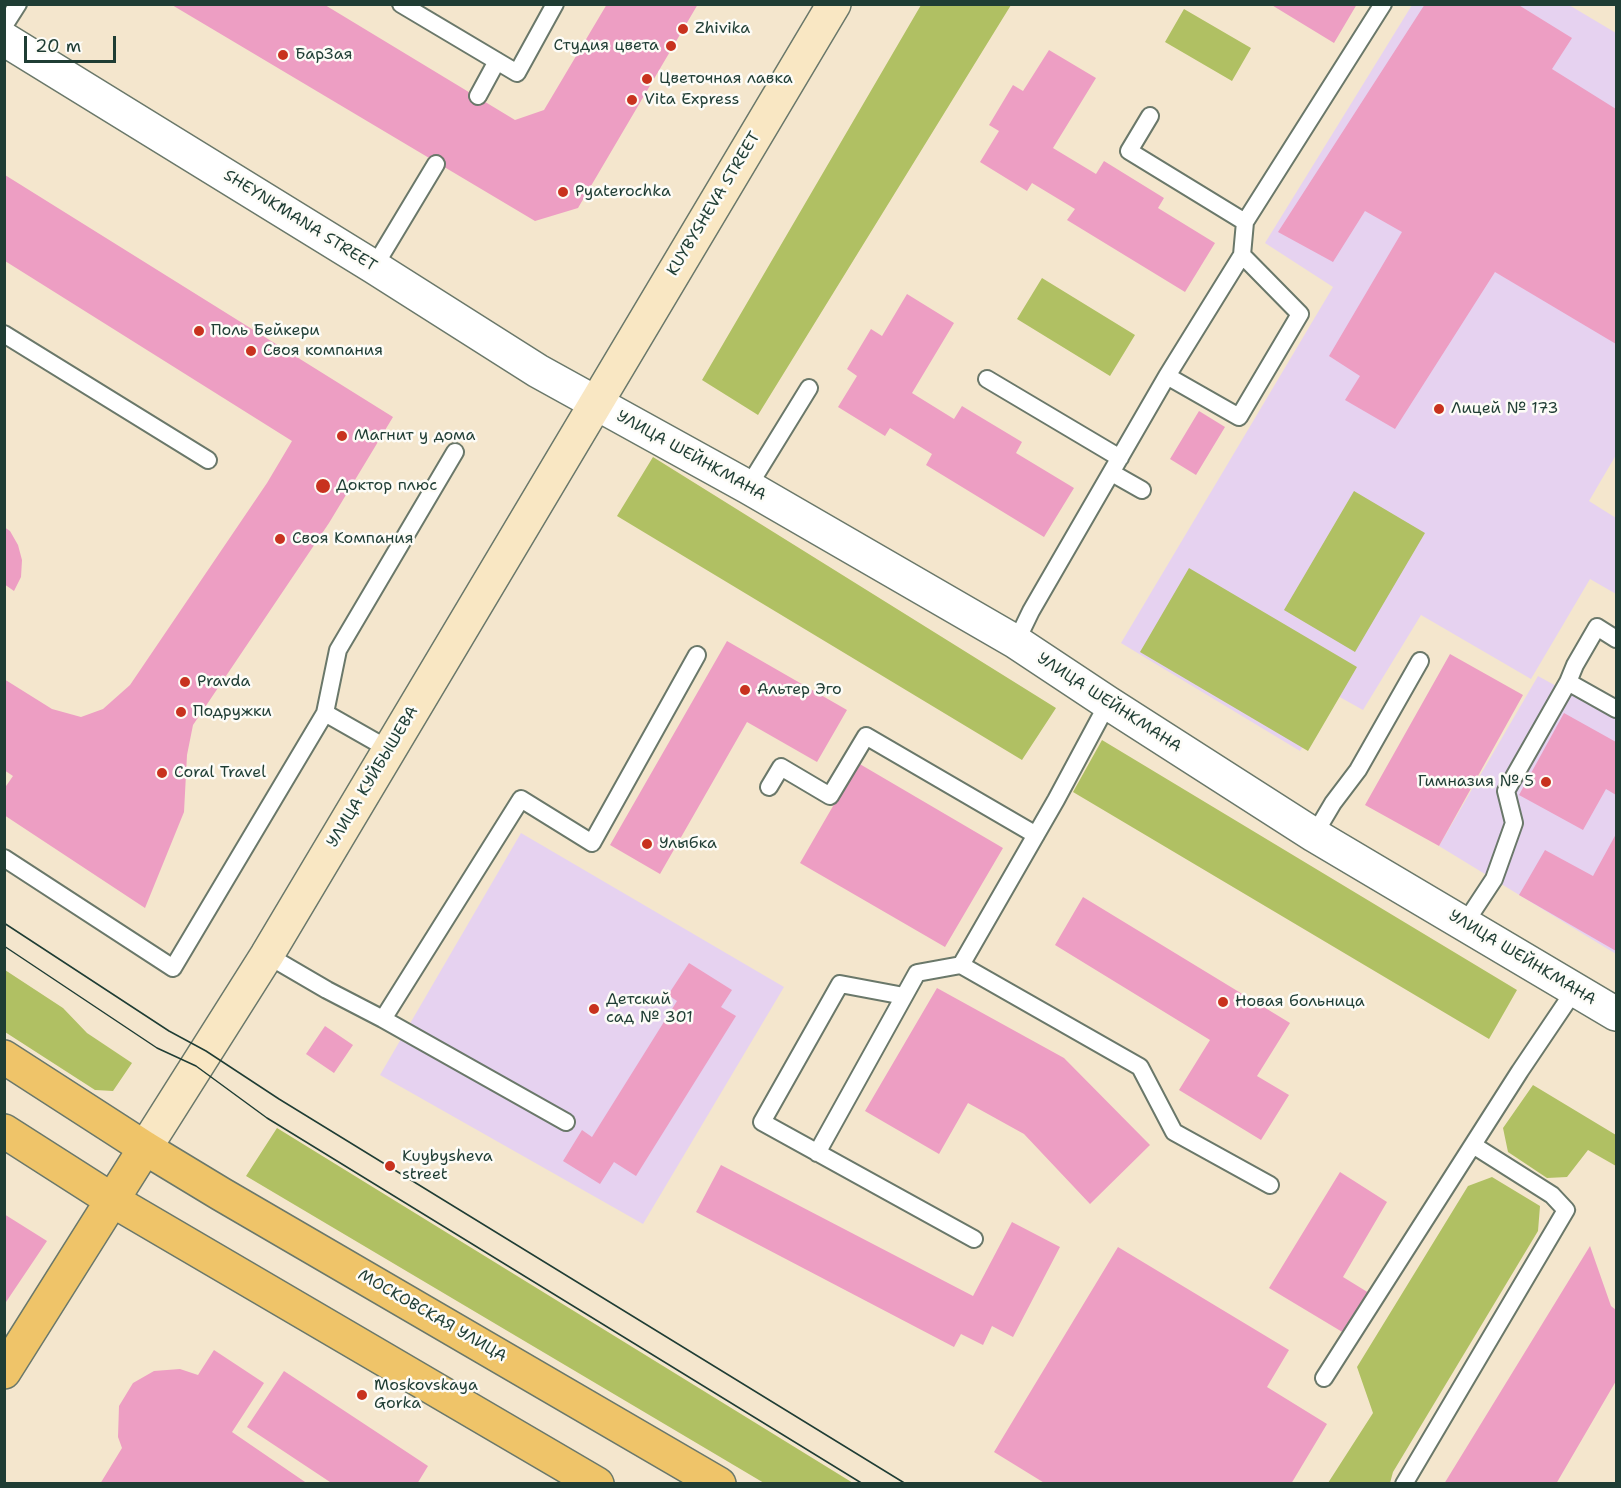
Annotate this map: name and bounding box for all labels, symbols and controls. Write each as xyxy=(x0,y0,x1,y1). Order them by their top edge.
place label: Zhivika xyxy=(695,19,750,39)
marker: Zhivika xyxy=(676,22,690,36)
scale bar xyxy=(27,24,118,62)
text: 20 m xyxy=(35,34,81,58)
place label: Студия цвета xyxy=(554,36,659,56)
marker: Студия цвета xyxy=(664,39,678,53)
place label: БарЗая xyxy=(295,45,352,65)
marker: БарЗая xyxy=(276,48,290,62)
place label: Цветочная лавка xyxy=(659,69,793,89)
marker: Цветочная лавка xyxy=(640,72,654,86)
place label: Vita Express xyxy=(644,90,739,110)
marker: Vita Express xyxy=(625,93,639,107)
street label: KUYBYSHEVA STREET xyxy=(663,129,765,279)
street label: SHEYNKMANA STREET xyxy=(220,166,380,276)
place label: Pyaterochka xyxy=(575,182,671,202)
marker: Pyaterochka xyxy=(556,185,570,199)
place label: Поль Бейкери xyxy=(211,321,320,341)
marker: Поль Бейкери xyxy=(192,324,206,338)
place label: Своя компания xyxy=(263,341,383,361)
marker: Своя компания xyxy=(244,344,258,358)
place label: Лицей № 173 xyxy=(1451,399,1558,419)
marker: Лицей № 173 xyxy=(1432,402,1446,416)
street label: УЛИЦА ШЕЙНКМАНА xyxy=(613,407,769,505)
place label: Магнит у дома xyxy=(354,426,476,446)
marker: Магнит у дома xyxy=(335,429,349,443)
place label: Доктор плюс xyxy=(336,476,437,496)
marker: Доктор плюс xyxy=(314,477,332,495)
place label: Своя Компания xyxy=(292,529,414,549)
marker: Своя Компания xyxy=(273,532,287,546)
street label: УЛИЦА ШЕЙНКМАНА xyxy=(1033,649,1185,757)
place label: Pravda xyxy=(197,672,251,692)
marker: Pravda xyxy=(178,675,192,689)
place label: Альтер Эго xyxy=(757,680,842,700)
marker: Альтер Эго xyxy=(738,683,752,697)
place label: Подружки xyxy=(193,702,272,722)
street label: УЛИЦА КУЙБЫШЕВА xyxy=(323,703,423,851)
marker: Подружки xyxy=(174,705,188,719)
place label: Coral Travel xyxy=(174,763,266,783)
marker: Coral Travel xyxy=(155,766,169,780)
place label: Гимназия № 5 xyxy=(1418,772,1534,792)
marker: Гимназия № 5 xyxy=(1539,775,1553,789)
place label: Улыбка xyxy=(659,834,717,854)
marker: Улыбка xyxy=(640,837,654,851)
street label: УЛИЦА ШЕЙНКМАНА xyxy=(1445,906,1599,1010)
place label: Детский сад № 301 xyxy=(606,990,693,1028)
place label: Новая больница xyxy=(1235,992,1365,1012)
marker: Новая больница xyxy=(1216,995,1230,1009)
marker: Детский сад № 301 xyxy=(587,1002,601,1016)
place label: Kuybysheva street xyxy=(402,1147,493,1185)
marker: Kuybysheva street xyxy=(383,1159,397,1173)
street label: МОСКОВСКАЯ УЛИЦА xyxy=(354,1266,510,1366)
place label: Moskovskaya Gorka xyxy=(374,1376,478,1414)
marker: Moskovskaya Gorka xyxy=(355,1388,369,1402)

